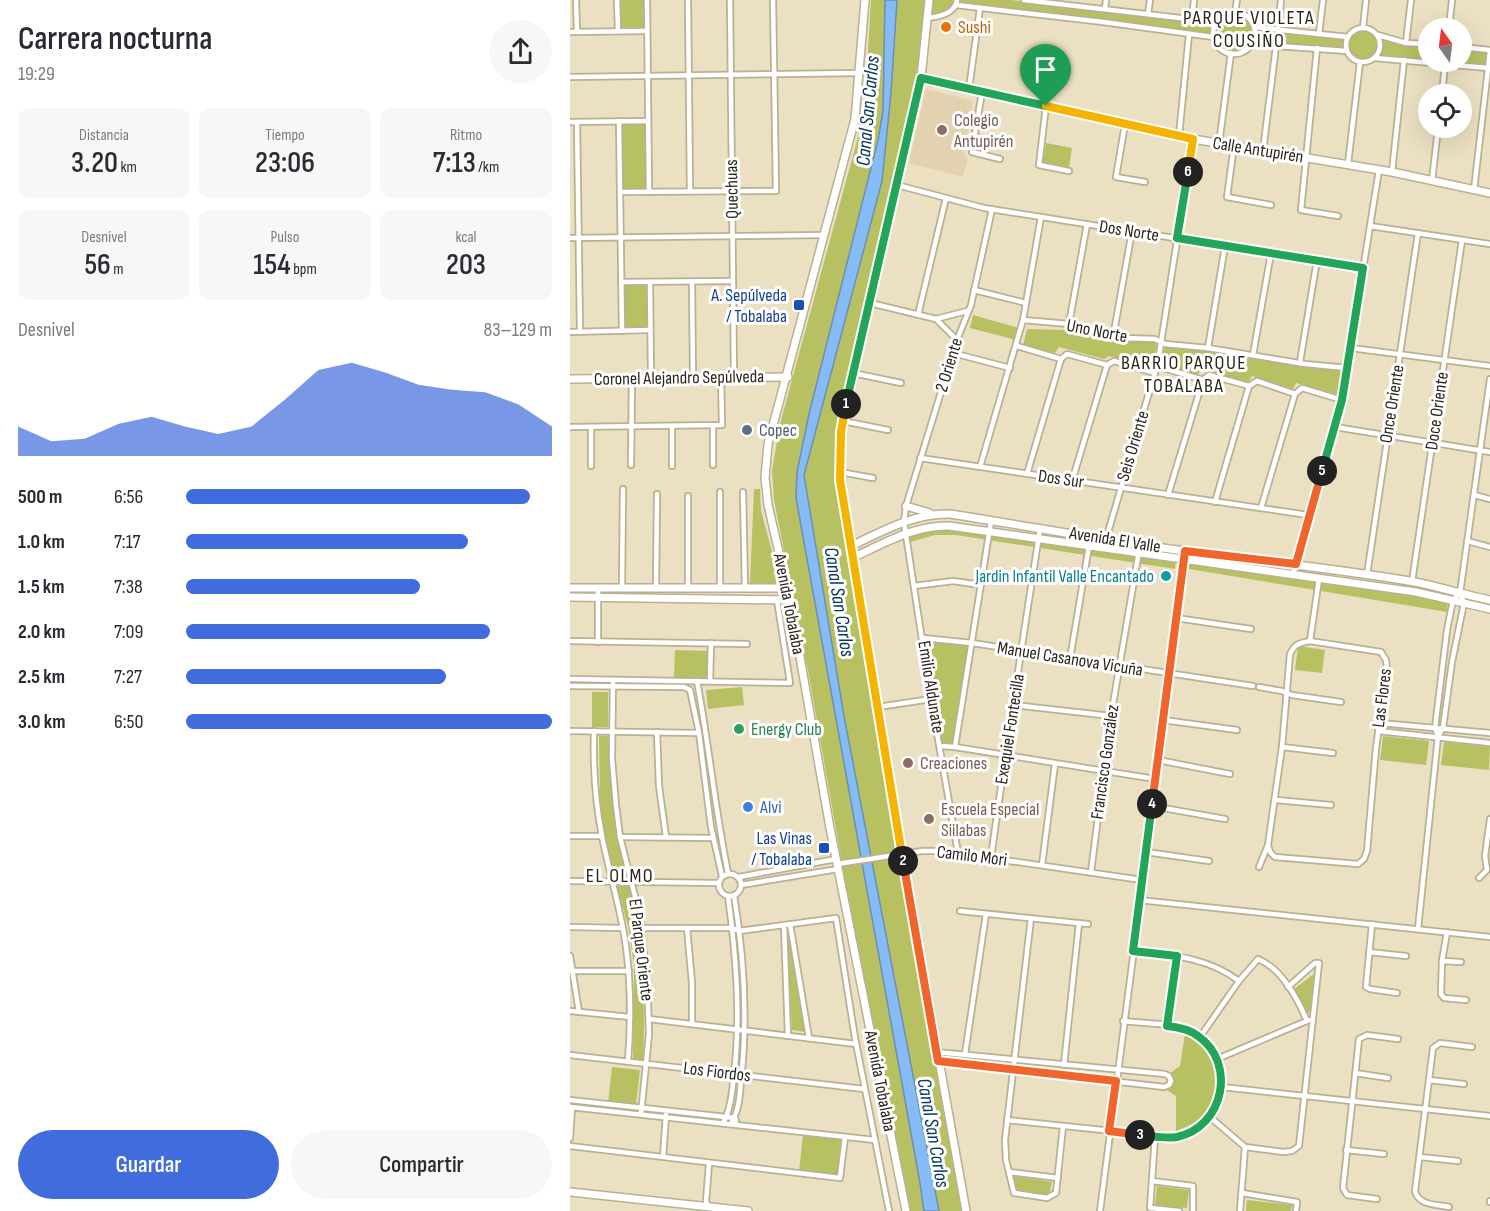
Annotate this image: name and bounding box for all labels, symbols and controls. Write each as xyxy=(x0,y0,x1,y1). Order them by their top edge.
district label: PARQUE VIOLETA COUSIÑO xyxy=(1183,6,1315,53)
place label: Sushi xyxy=(958,17,991,38)
north arrow xyxy=(1418,18,1472,72)
map controls xyxy=(1418,18,1472,138)
text: Carrera nocturna xyxy=(18,19,212,59)
button: share xyxy=(489,20,552,83)
marker: Sushi xyxy=(939,20,953,34)
pin xyxy=(1020,44,1071,106)
icon: arrive xyxy=(1029,53,1062,86)
water label: Canal San Carlos xyxy=(851,55,885,167)
text: 19:29 xyxy=(18,62,55,86)
button: locate xyxy=(1418,84,1472,138)
place label: Colegio Antupirén xyxy=(953,110,1014,152)
marker: Colegio Antupirén xyxy=(935,123,949,137)
text: Distancia xyxy=(79,126,129,145)
text: Tiempo xyxy=(265,126,305,145)
text: Ritmo xyxy=(450,126,482,145)
street label: Calle Antupirén xyxy=(1211,132,1305,168)
text: 3.20 xyxy=(71,145,118,181)
text: 23:06 xyxy=(255,145,315,181)
text: 7:13 xyxy=(433,145,476,181)
pin: 6 xyxy=(1173,157,1203,187)
text: km xyxy=(118,158,137,177)
text: /km xyxy=(476,158,499,177)
street label: Quechuas xyxy=(721,159,743,219)
text: 6 xyxy=(1184,162,1192,181)
street label: Dos Norte xyxy=(1098,216,1160,246)
text: Desnivel xyxy=(81,228,127,247)
text: Pulso xyxy=(271,228,299,247)
text: kcal xyxy=(455,228,477,247)
text: 56 xyxy=(84,247,111,283)
text: 154 xyxy=(253,247,291,283)
text: 203 xyxy=(446,247,486,283)
text: m xyxy=(111,260,124,279)
text: bpm xyxy=(291,260,317,279)
place label: A. Sepúlveda / Tobalaba xyxy=(710,285,787,327)
marker: A. Sepúlveda / Tobalaba xyxy=(792,298,806,312)
street label: Uno Norte xyxy=(1065,315,1129,347)
text: Desnivel xyxy=(18,318,75,342)
text: 83–129 m xyxy=(483,318,552,342)
street label: 2 Oriente xyxy=(931,335,967,395)
district label: BARRIO PARQUE TOBALABA xyxy=(1121,351,1247,398)
street label: Once Oriente xyxy=(1375,363,1409,445)
street label: Coronel Alejandro Sepúlveda xyxy=(594,366,764,390)
street label: Doce Oriente xyxy=(1421,371,1453,451)
pin: 1 xyxy=(831,389,861,419)
text: 1 xyxy=(843,394,849,413)
street label: Seis Oriente xyxy=(1112,408,1154,484)
place label: Copec xyxy=(759,420,797,441)
marker: Copec xyxy=(740,423,754,437)
pin: 5 xyxy=(1307,456,1337,486)
text: 5 xyxy=(1318,461,1326,480)
street label: Dos Sur xyxy=(1037,465,1085,493)
text: 500 m xyxy=(18,485,62,509)
text: 6:56 xyxy=(114,485,143,509)
street label: Avenida El Valle xyxy=(1067,522,1162,558)
text: 1.0 km xyxy=(18,530,65,554)
text: 7:17 xyxy=(114,530,141,554)
water label: Canal San Carlos xyxy=(818,546,860,658)
street label: Avenida Tobalaba xyxy=(769,551,809,656)
place label: Jardin Infantil Valle Encantado xyxy=(975,566,1154,587)
marker: Jardin Infantil Valle Encantado xyxy=(1159,569,1173,583)
text: 1.5 km xyxy=(18,575,64,599)
text: 7:38 xyxy=(114,575,143,599)
text: 2.0 km xyxy=(18,620,65,644)
text: 7:09 xyxy=(114,620,143,644)
street label: Manuel Casanova Vicuña xyxy=(996,637,1144,681)
street label: Emilio Aldunate xyxy=(913,639,949,735)
text: 2.5 km xyxy=(18,665,65,689)
text: 7:27 xyxy=(114,665,142,689)
street label: Las Flores xyxy=(1368,667,1396,729)
street label: Exequiel Fontecilla xyxy=(991,672,1029,786)
street label: Francisco González xyxy=(1087,703,1124,821)
text: 3.0 km xyxy=(18,710,65,734)
text: 6:50 xyxy=(114,710,143,734)
place label: Energy Club xyxy=(751,719,822,740)
marker: Energy Club xyxy=(732,722,746,736)
place label: Creaciones xyxy=(920,753,987,774)
marker: Creaciones xyxy=(901,756,915,770)
pin: 4 xyxy=(1137,789,1167,819)
text: 4 xyxy=(1148,794,1156,813)
place label: Alvi xyxy=(759,797,782,818)
place label: Escuela Especial Siilabas xyxy=(941,799,1039,841)
marker: Alvi xyxy=(741,800,755,814)
marker: Escuela Especial Siilabas xyxy=(922,812,936,826)
place label: Las Vinas / Tobalaba xyxy=(751,828,812,870)
marker: Las Vinas / Tobalaba xyxy=(817,841,831,855)
street label: Camilo Mori xyxy=(936,841,1008,871)
pin: 2 xyxy=(888,846,918,876)
text: 2 xyxy=(899,851,907,870)
district label: EL OLMO xyxy=(586,864,654,888)
street label: El Parque Oriente xyxy=(624,898,658,1002)
street label: Avenida Tobalaba xyxy=(860,1028,900,1133)
street label: Los Fiordos xyxy=(682,1057,752,1087)
water label: Canal San Carlos xyxy=(912,1076,954,1190)
pin: 3 xyxy=(1125,1120,1155,1150)
text: 3 xyxy=(1136,1125,1144,1144)
button: Guardar xyxy=(18,1130,279,1199)
button: Compartir xyxy=(291,1130,552,1199)

